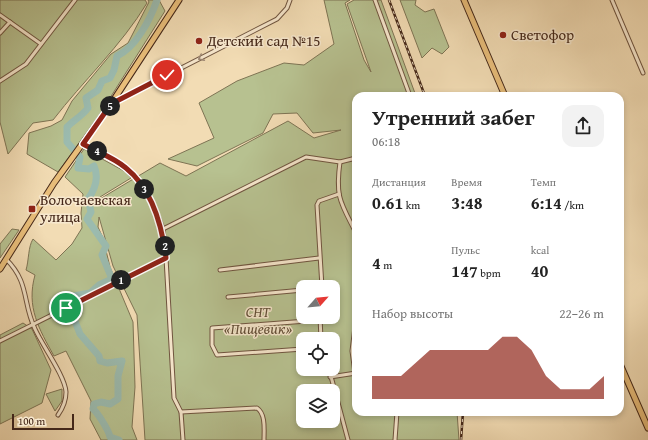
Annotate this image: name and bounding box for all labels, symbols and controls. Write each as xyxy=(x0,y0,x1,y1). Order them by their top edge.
place label: Светофор xyxy=(511,24,574,45)
place label: Детский сад №15 xyxy=(206,30,320,51)
marker: Светофор xyxy=(498,30,508,40)
marker: Детский сад №15 xyxy=(194,36,204,46)
one-way arrow xyxy=(198,53,205,61)
pin xyxy=(150,58,184,92)
icon: check xyxy=(156,64,178,86)
pin: 5 xyxy=(100,96,120,116)
text: 5 xyxy=(107,98,113,114)
text: Утренний забег xyxy=(372,101,535,133)
button: share xyxy=(562,105,604,147)
text: 06:18 xyxy=(372,132,400,151)
pin: 4 xyxy=(87,141,107,161)
text: 4 xyxy=(94,143,100,159)
text: Дистанция xyxy=(372,174,426,190)
text: Время xyxy=(451,174,482,190)
text: Темп xyxy=(531,174,556,190)
pin: 3 xyxy=(134,179,154,199)
text: 3 xyxy=(141,181,147,197)
place label: Волочаевская улица xyxy=(39,189,131,227)
text: 0.61 xyxy=(372,190,403,215)
text: 3:48 xyxy=(451,190,483,215)
text: 6:14 xyxy=(531,190,562,215)
text: km xyxy=(403,197,420,213)
text: /km xyxy=(562,197,584,213)
marker: Волочаевская улица xyxy=(27,204,37,214)
pin: 2 xyxy=(155,236,175,256)
text: 2 xyxy=(162,238,168,254)
text: Пульс xyxy=(451,242,480,258)
text: kcal xyxy=(531,242,549,258)
text: 4 xyxy=(372,250,381,275)
text: m xyxy=(381,257,392,273)
text: 147 xyxy=(451,258,478,283)
text: 40 xyxy=(531,258,548,283)
text: bpm xyxy=(478,265,501,281)
pin: 1 xyxy=(111,270,131,290)
text: 1 xyxy=(118,272,124,288)
north arrow xyxy=(296,280,340,324)
map controls xyxy=(296,280,340,428)
pin xyxy=(49,291,83,325)
icon: arrive xyxy=(55,297,77,319)
park label: СНТ «Пищевик» xyxy=(224,301,292,339)
text: Набор высоты xyxy=(372,304,453,323)
text: 22–26 m xyxy=(559,304,604,323)
button: locate xyxy=(296,332,340,376)
button: layers xyxy=(296,384,340,428)
scale bar xyxy=(12,412,74,431)
text: 100 m xyxy=(18,413,45,429)

